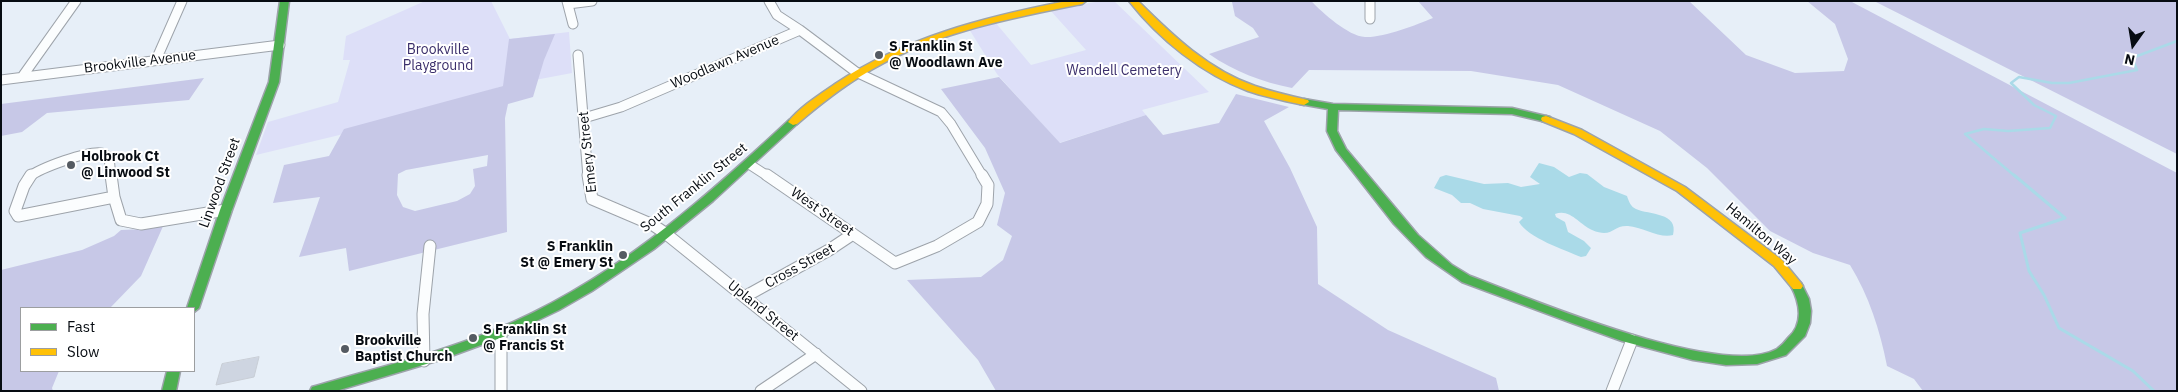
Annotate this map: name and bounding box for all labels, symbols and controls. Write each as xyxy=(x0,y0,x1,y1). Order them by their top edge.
north arrow xyxy=(2108,20,2158,70)
street label: Woodlawn Avenue xyxy=(668,32,782,92)
place label: S Franklin St @ Woodlawn Ave xyxy=(889,39,1003,72)
park label: Brookville Playground xyxy=(403,42,473,74)
street label: Brookville Avenue xyxy=(83,47,197,77)
marker: S Franklin St @ Woodlawn Ave xyxy=(873,49,885,61)
text: N xyxy=(2123,50,2137,70)
park label: Wendell Cemetery xyxy=(1066,63,1182,79)
street label: Emery Street xyxy=(575,110,601,194)
street label: Linwood Street xyxy=(196,136,244,230)
street label: South Franklin Street xyxy=(637,140,751,236)
place label: Holbrook Ct @ Linwood St xyxy=(81,149,170,182)
marker: Holbrook Ct @ Linwood St xyxy=(65,159,77,171)
street label: West Street xyxy=(787,184,857,240)
street label: Hamilton Way xyxy=(1722,199,1800,269)
place label: S Franklin St @ Emery St xyxy=(520,239,613,272)
street label: Cross Street xyxy=(762,240,838,292)
marker: S Franklin St @ Emery St xyxy=(617,249,629,261)
street label: Upland Street xyxy=(724,277,802,345)
legend xyxy=(20,307,195,372)
text: Fast xyxy=(67,317,95,336)
place label: S Franklin St @ Francis St xyxy=(483,322,567,354)
marker: S Franklin St @ Francis St xyxy=(467,332,479,344)
place label: Brookville Baptist Church xyxy=(355,333,453,366)
text: Slow xyxy=(67,342,100,361)
marker: Brookville Baptist Church xyxy=(339,343,351,355)

